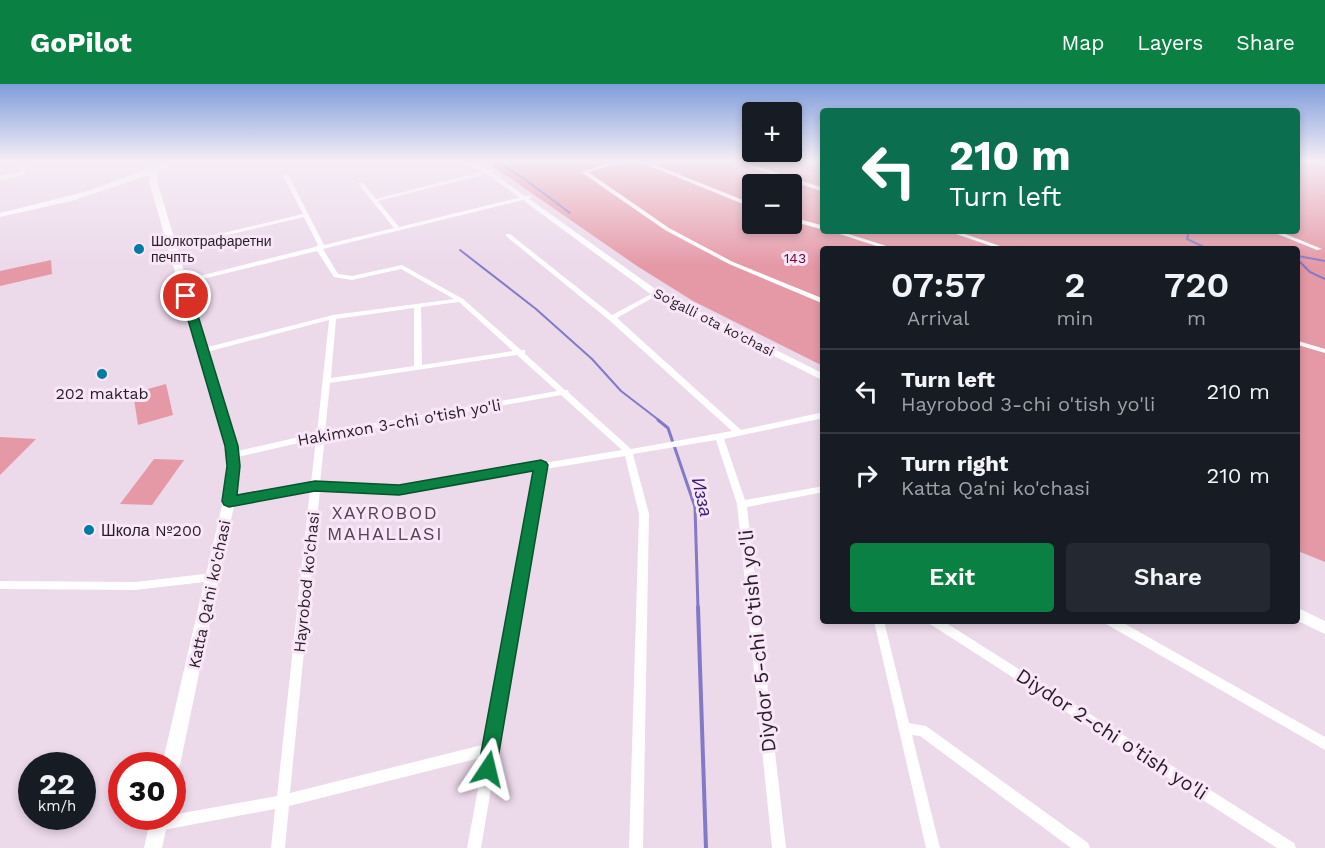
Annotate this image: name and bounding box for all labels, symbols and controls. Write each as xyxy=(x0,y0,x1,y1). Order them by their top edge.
text: GoPilot xyxy=(30,26,132,59)
text: Map xyxy=(1061,30,1104,55)
text: Layers xyxy=(1137,30,1203,55)
text: Share xyxy=(1236,30,1295,55)
map controls xyxy=(742,102,802,234)
button: + xyxy=(742,102,802,162)
text: 210 m xyxy=(949,131,1071,180)
icon: left xyxy=(850,132,928,210)
button: − xyxy=(742,174,802,234)
text: Turn left xyxy=(949,181,1061,213)
place label: Шолкотрафаретни печпть xyxy=(151,233,272,265)
marker: Шолкотрафаретни печпть xyxy=(132,242,146,256)
park label: 143 xyxy=(784,250,806,266)
text: 07:57 xyxy=(891,264,986,306)
text: 2 xyxy=(1064,264,1086,306)
text: 720 xyxy=(1164,264,1229,306)
pin xyxy=(160,270,211,321)
icon: arrive xyxy=(169,279,202,312)
street label: So'galli ota ko'chasi xyxy=(651,285,777,359)
text: Arrival xyxy=(907,306,969,330)
text: min xyxy=(1057,306,1093,330)
text: m xyxy=(1187,306,1206,330)
marker: 202 maktab xyxy=(95,367,109,381)
text: Turn left xyxy=(901,367,995,392)
icon: left xyxy=(850,375,883,408)
text: 210 m xyxy=(1206,379,1270,404)
place label: 202 maktab xyxy=(55,384,149,403)
text: Hayrobod 3-chi o'tish yo'li xyxy=(901,392,1155,416)
street label: Hakimxon 3-chi o'tish yo'li xyxy=(296,395,502,450)
text: Turn right xyxy=(901,451,1008,476)
icon: right xyxy=(850,459,883,492)
text: 210 m xyxy=(1206,463,1270,488)
water label: Изза xyxy=(688,475,717,518)
text: Katta Qa'ni ko'chasi xyxy=(901,476,1090,500)
district label: XAYROBOD MAHALLASI xyxy=(327,502,443,544)
street label: Hayrobod ko'chasi xyxy=(290,511,323,653)
street label: Katta Qa'ni ko'chasi xyxy=(184,518,235,670)
place label: Школа №200 xyxy=(101,521,202,540)
marker: Школа №200 xyxy=(82,523,96,537)
street label: Diydor 5-chi o'tish yo'li xyxy=(733,528,781,754)
button: Exit xyxy=(850,543,1054,612)
button: Share xyxy=(1066,543,1270,612)
street label: Diydor 2-chi o'tish yo'li xyxy=(1012,663,1212,805)
position arrow xyxy=(456,737,520,801)
speed limit sign: 30 xyxy=(108,752,186,830)
text: 22 xyxy=(39,766,75,801)
text: km/h xyxy=(38,797,76,815)

